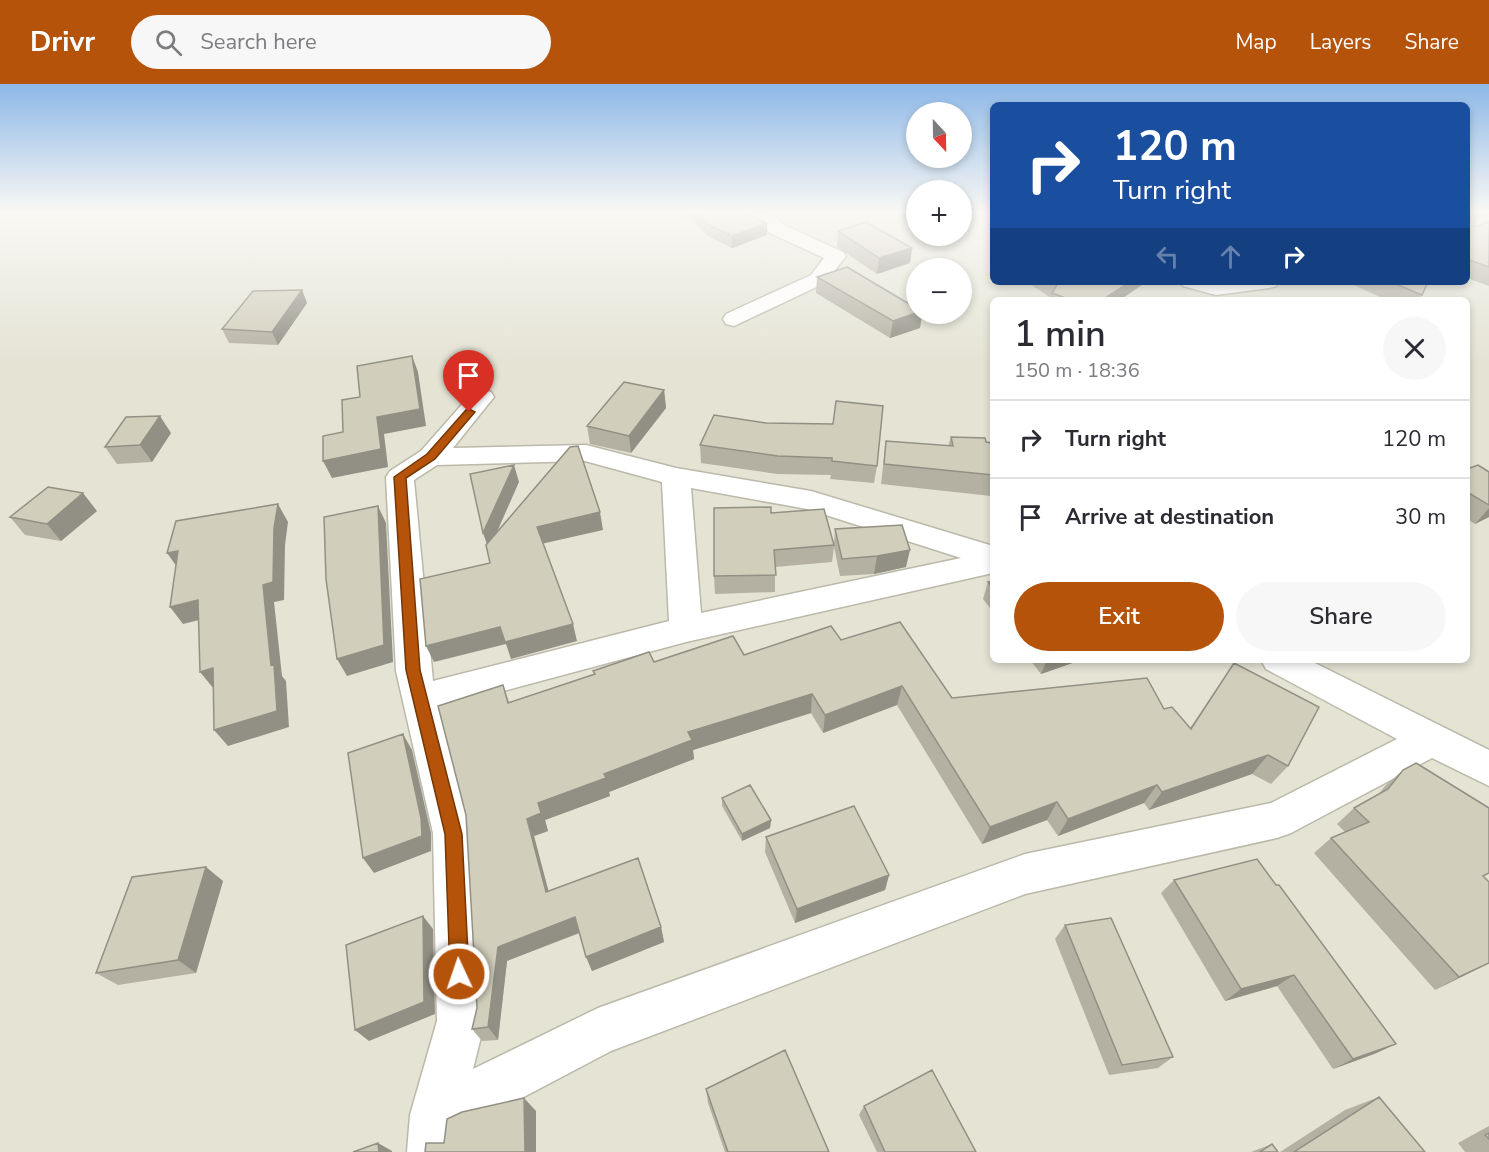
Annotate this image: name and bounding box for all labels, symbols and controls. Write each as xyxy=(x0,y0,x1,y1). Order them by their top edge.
search box xyxy=(131,15,551,69)
text: Drivr xyxy=(30,23,95,61)
icon: search xyxy=(152,26,185,59)
text: Search here xyxy=(200,27,317,57)
text: Map xyxy=(1235,28,1277,56)
text: Layers xyxy=(1310,28,1371,56)
text: Share xyxy=(1404,28,1459,56)
north arrow xyxy=(906,102,972,168)
map controls xyxy=(906,102,972,324)
text: 120 m xyxy=(1113,118,1237,175)
icon: right xyxy=(1014,126,1092,204)
text: Turn right xyxy=(1113,172,1231,209)
button: + xyxy=(906,180,972,246)
icon: left xyxy=(1151,240,1184,273)
icon: ahead xyxy=(1214,240,1247,273)
icon: right xyxy=(1277,240,1310,273)
button: − xyxy=(906,258,972,324)
text: 1 min xyxy=(1014,310,1106,359)
button: close xyxy=(1383,317,1446,380)
pin xyxy=(443,350,494,412)
text: 150 m · 18:36 xyxy=(1014,357,1140,384)
icon: arrive xyxy=(452,359,485,392)
icon: right xyxy=(1014,423,1047,456)
text: Turn right xyxy=(1065,424,1166,454)
text: 120 m xyxy=(1382,424,1446,454)
icon: arrive xyxy=(1014,501,1047,534)
text: Arrive at destination xyxy=(1065,502,1274,532)
text: 30 m xyxy=(1395,502,1446,532)
button: Exit xyxy=(1014,582,1224,651)
button: Share xyxy=(1236,582,1446,651)
position arrow xyxy=(427,942,491,1006)

